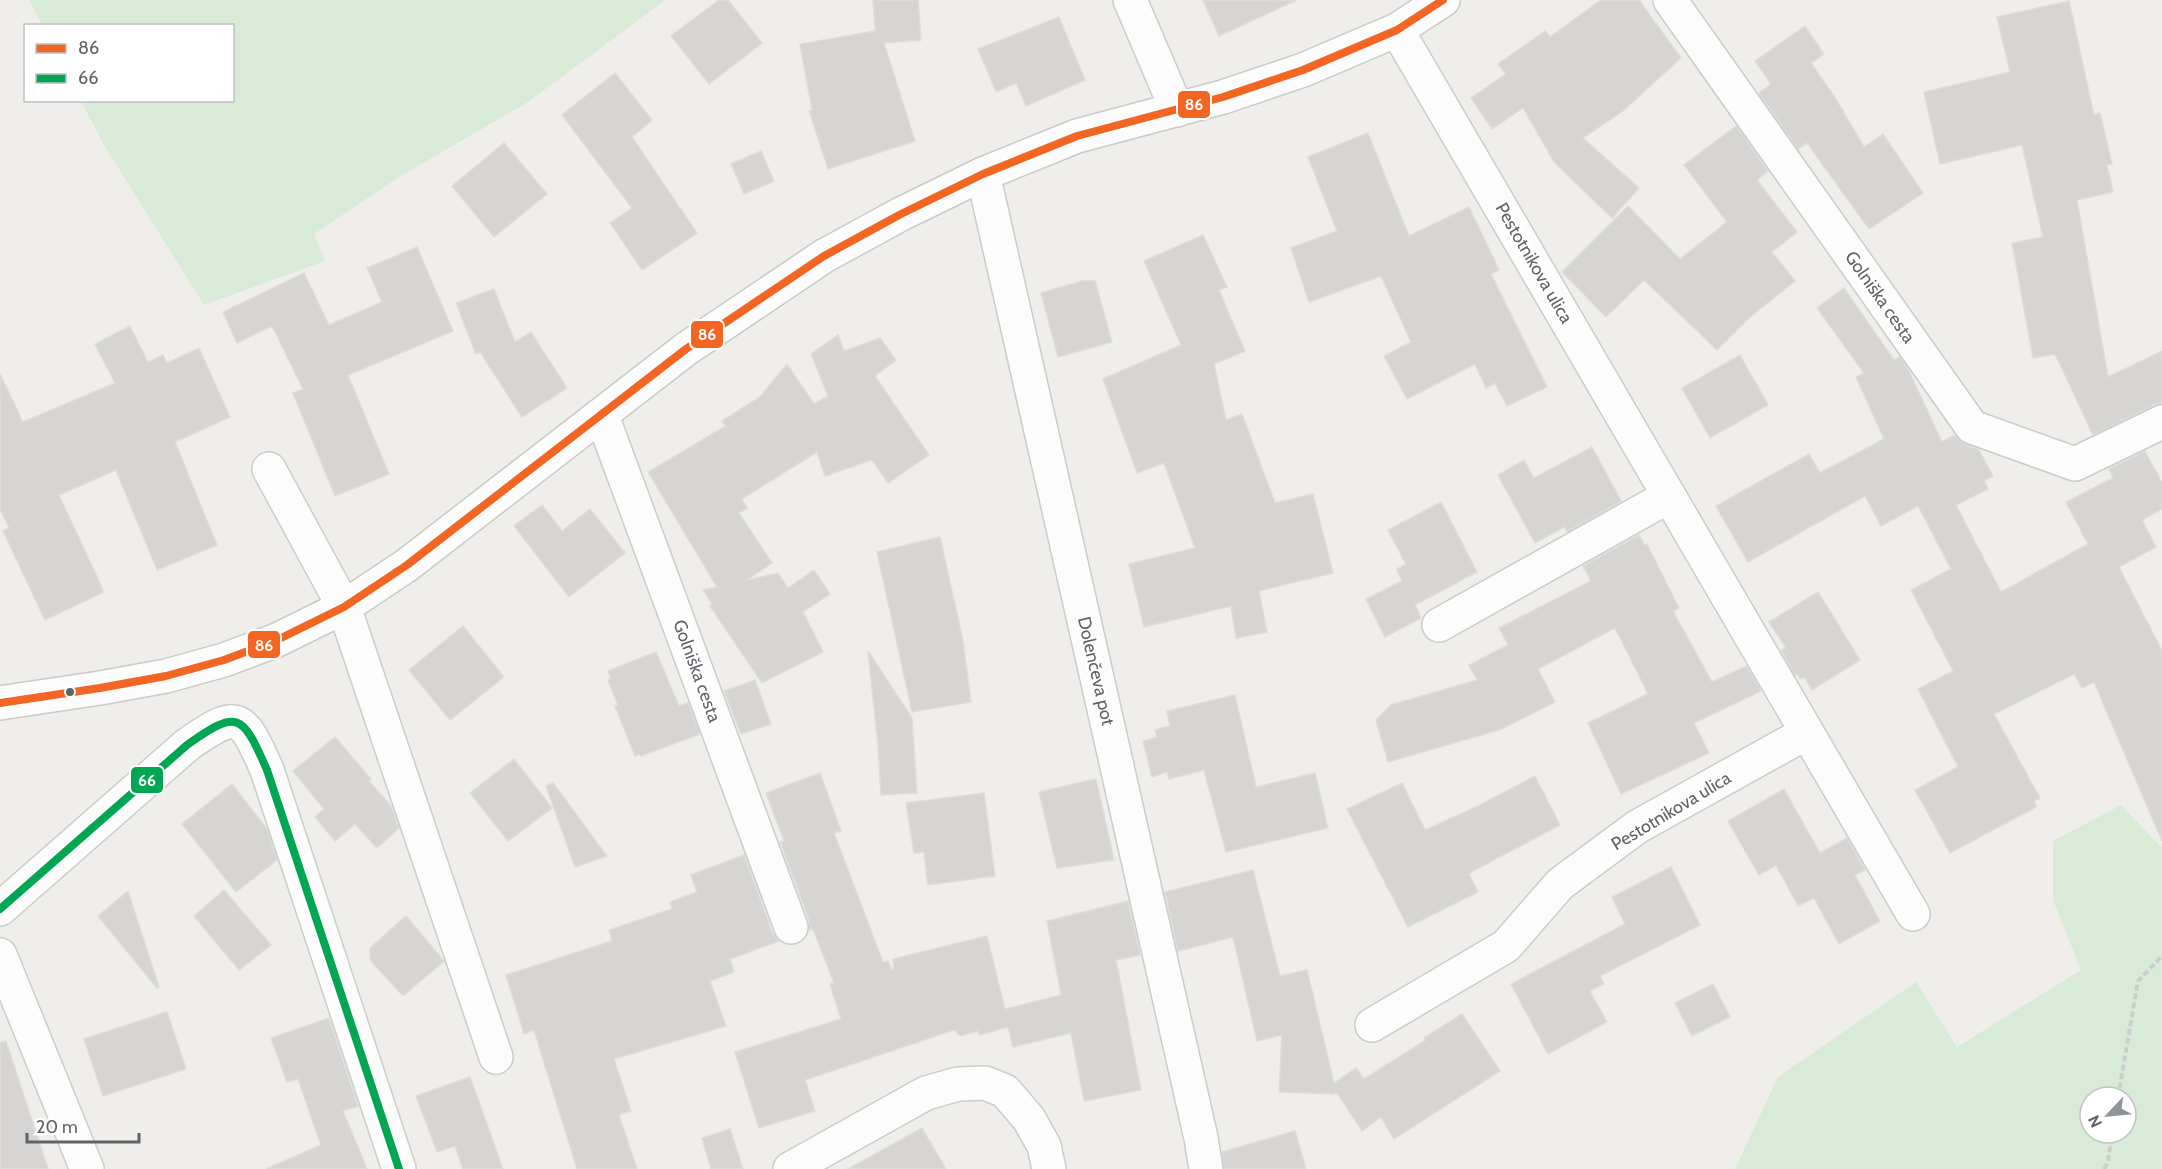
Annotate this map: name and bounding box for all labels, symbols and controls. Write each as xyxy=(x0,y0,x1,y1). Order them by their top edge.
legend xyxy=(24,24,234,102)
text: 86 xyxy=(78,37,99,59)
text: 66 xyxy=(78,67,98,89)
line badge: 86 xyxy=(1177,90,1211,119)
text: 86 xyxy=(1185,95,1203,114)
street label: Pestotnikova ulica xyxy=(1491,199,1578,328)
street label: Golniška cesta xyxy=(1840,247,1920,348)
line badge: 86 xyxy=(690,320,724,349)
text: 86 xyxy=(698,325,716,344)
street label: Dolenčeva pot xyxy=(1073,614,1119,728)
street label: Golniška cesta xyxy=(668,617,726,726)
line badge: 86 xyxy=(247,630,281,659)
text: 86 xyxy=(255,636,273,655)
unlabelled marker xyxy=(64,686,76,698)
line badge: 66 xyxy=(130,766,164,794)
street label: Pestotnikova ulica xyxy=(1607,766,1735,855)
text: 66 xyxy=(138,771,156,790)
north arrow xyxy=(2078,1085,2138,1145)
scale bar xyxy=(27,1106,140,1144)
text: N xyxy=(2084,1112,2106,1131)
text: 20 m xyxy=(36,1116,78,1138)

